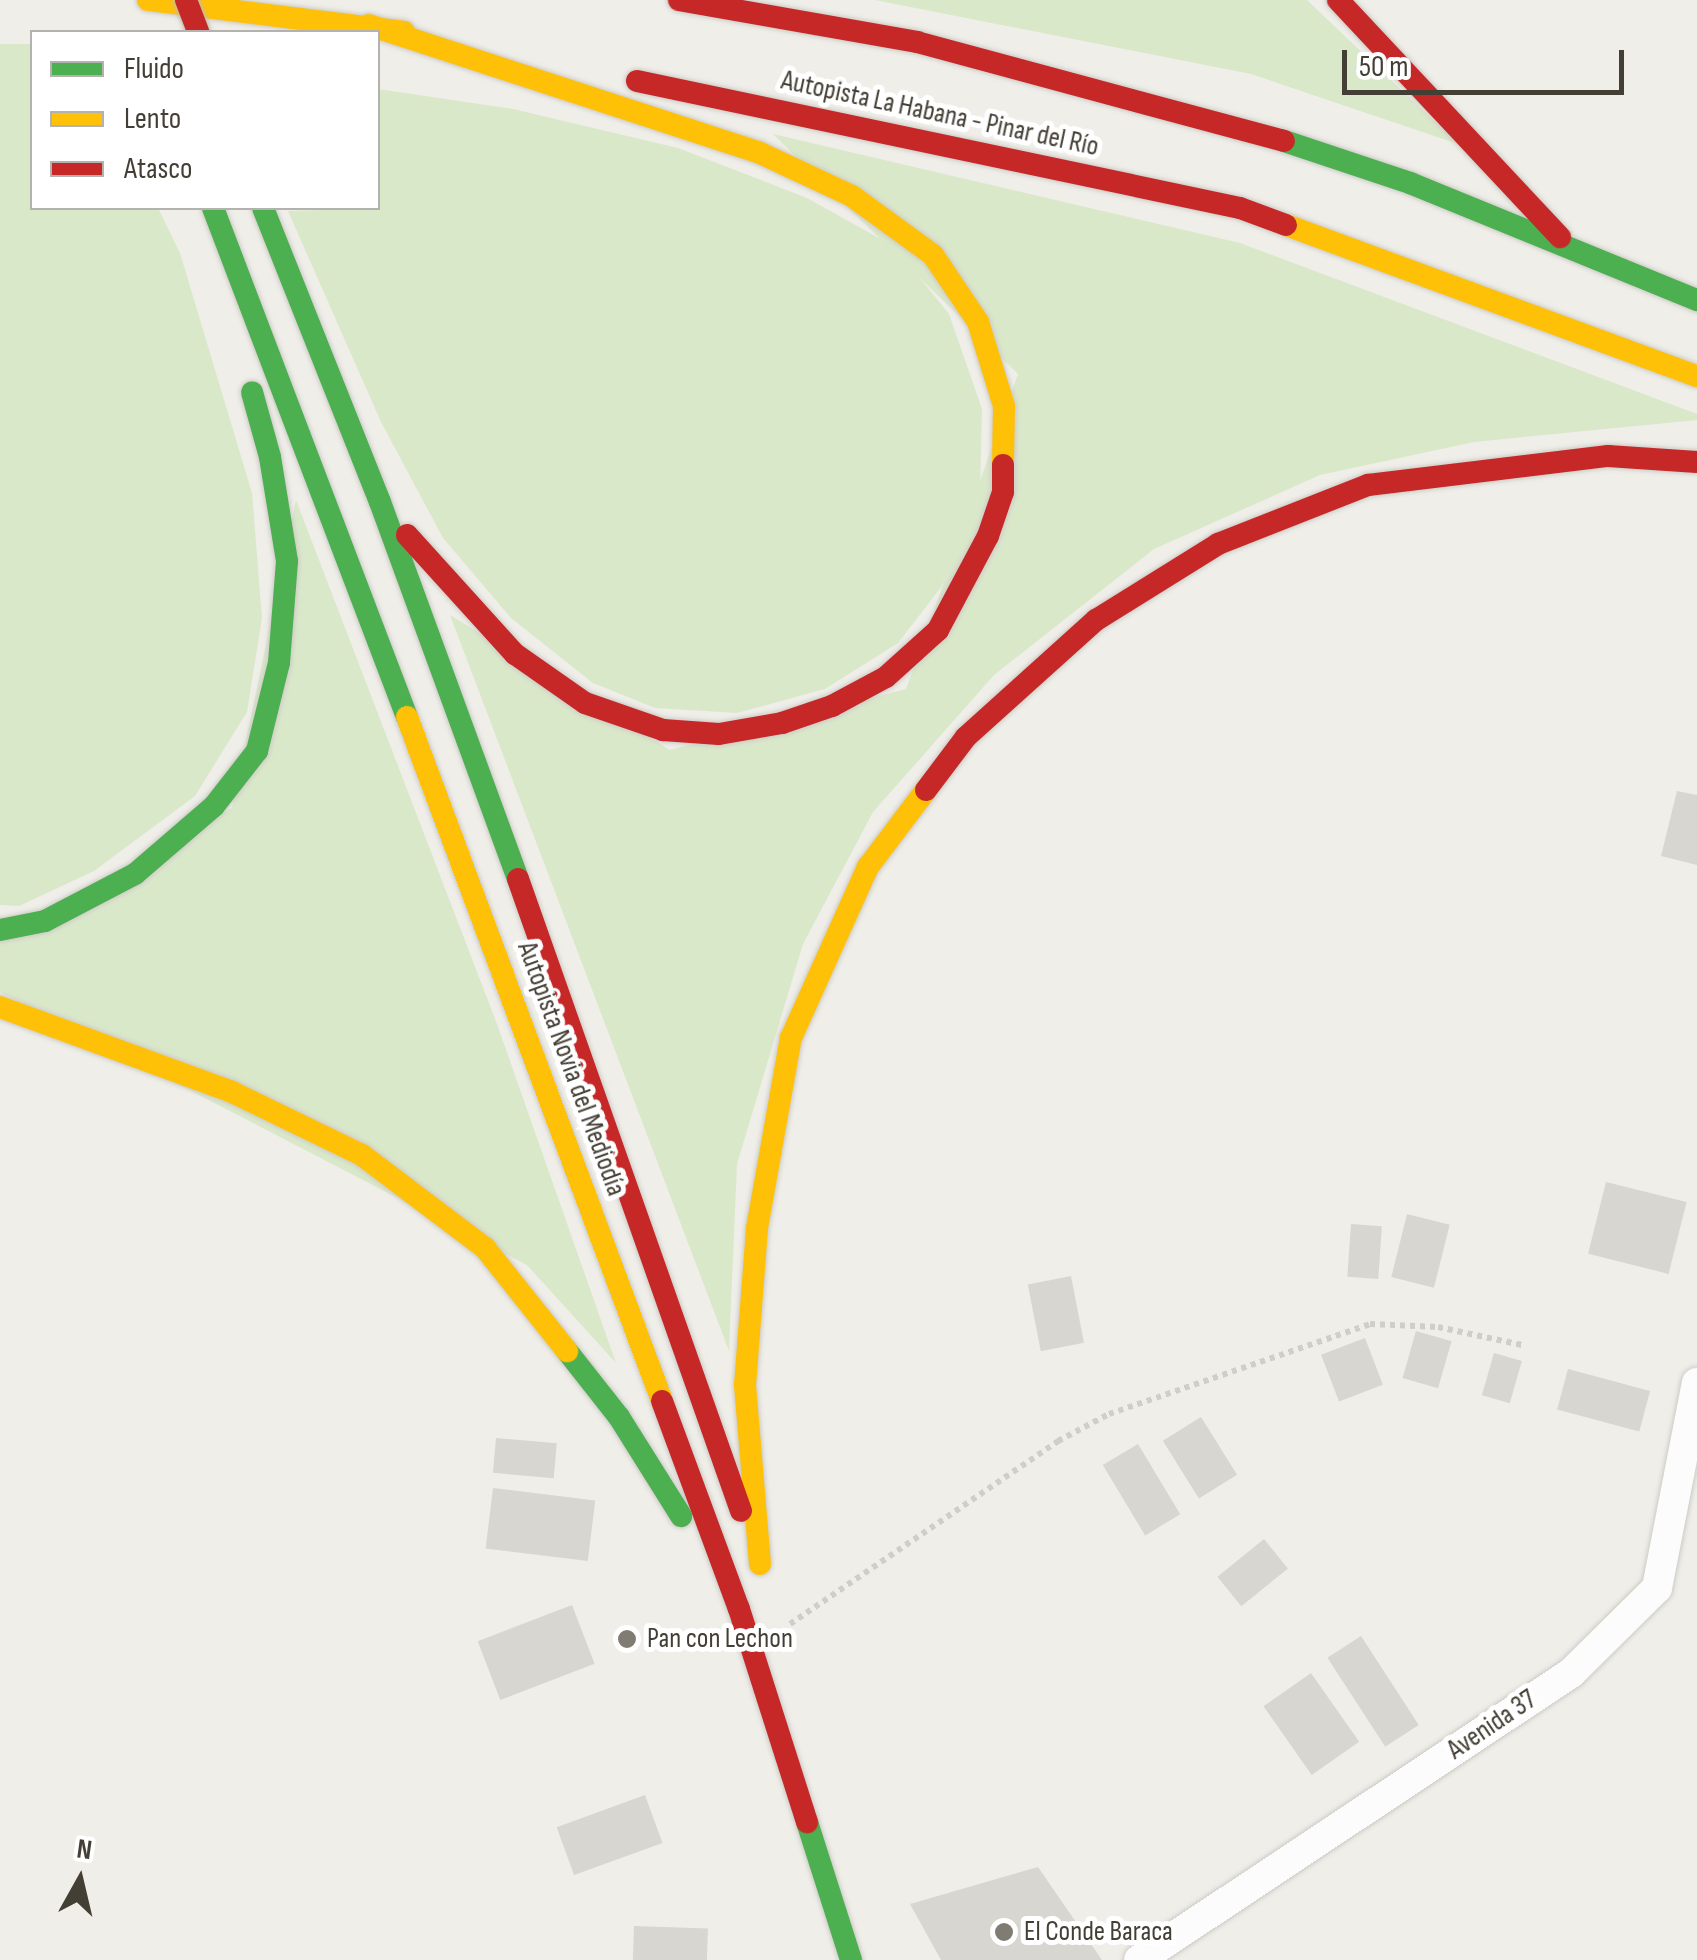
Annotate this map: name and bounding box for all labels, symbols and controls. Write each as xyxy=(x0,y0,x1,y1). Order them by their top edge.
legend xyxy=(30,30,380,210)
scale bar xyxy=(1347,30,1630,92)
text: 50 m xyxy=(1359,49,1408,85)
text: Fluido xyxy=(124,51,184,87)
street label: Autopista La Habana - Pinar del Río xyxy=(778,64,1102,164)
text: Lento xyxy=(124,101,181,137)
text: Atasco xyxy=(124,151,193,187)
street label: Autopista Novia del Mediodía xyxy=(509,937,633,1201)
place label: Pan con Lechon xyxy=(647,1622,793,1656)
marker: Pan con Lechon xyxy=(616,1628,638,1650)
street label: Avenida 37 xyxy=(1441,1683,1543,1767)
north arrow xyxy=(30,1830,130,1930)
text: N xyxy=(75,1832,94,1867)
place label: El Conde Baraca xyxy=(1024,1915,1173,1949)
marker: El Conde Baraca xyxy=(993,1921,1015,1943)

